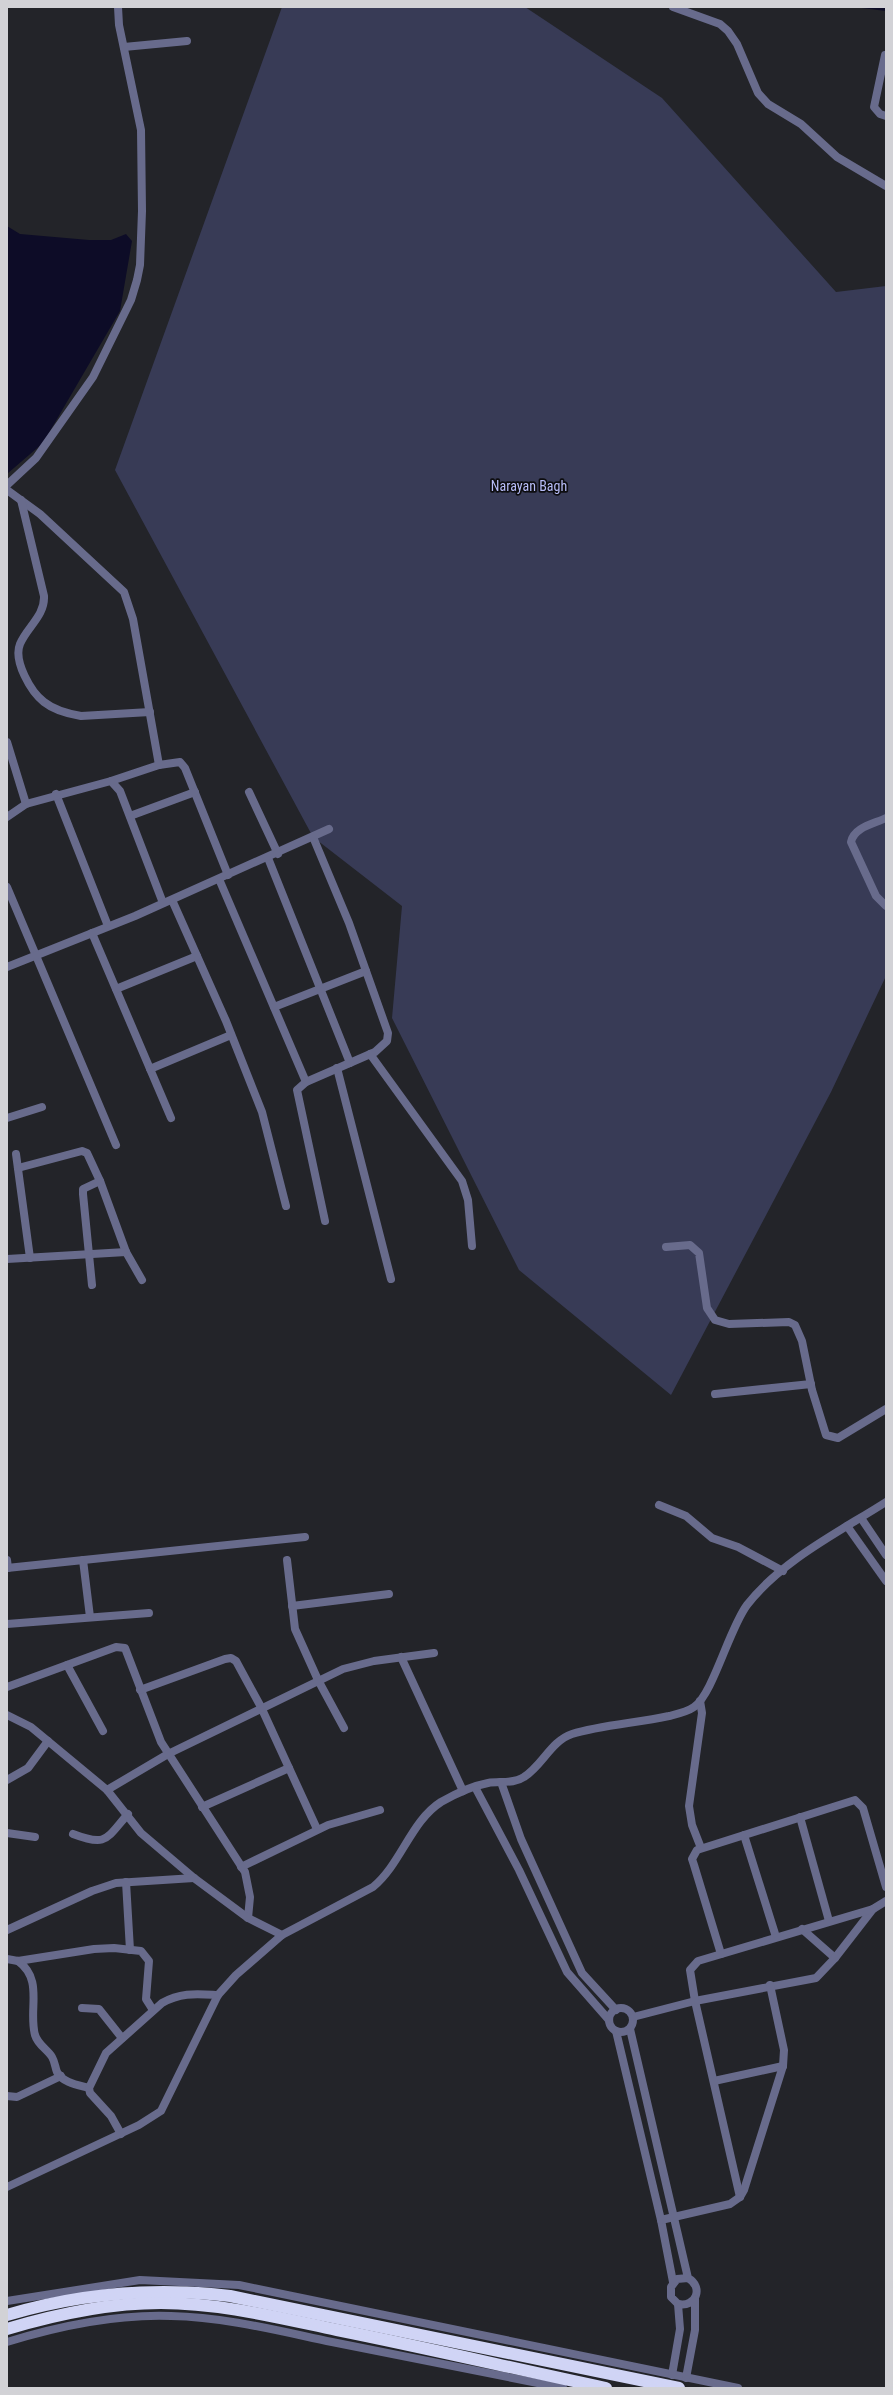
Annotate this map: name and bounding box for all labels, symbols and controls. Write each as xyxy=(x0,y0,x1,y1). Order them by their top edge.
park label: Narayan Bagh xyxy=(491,478,567,494)

